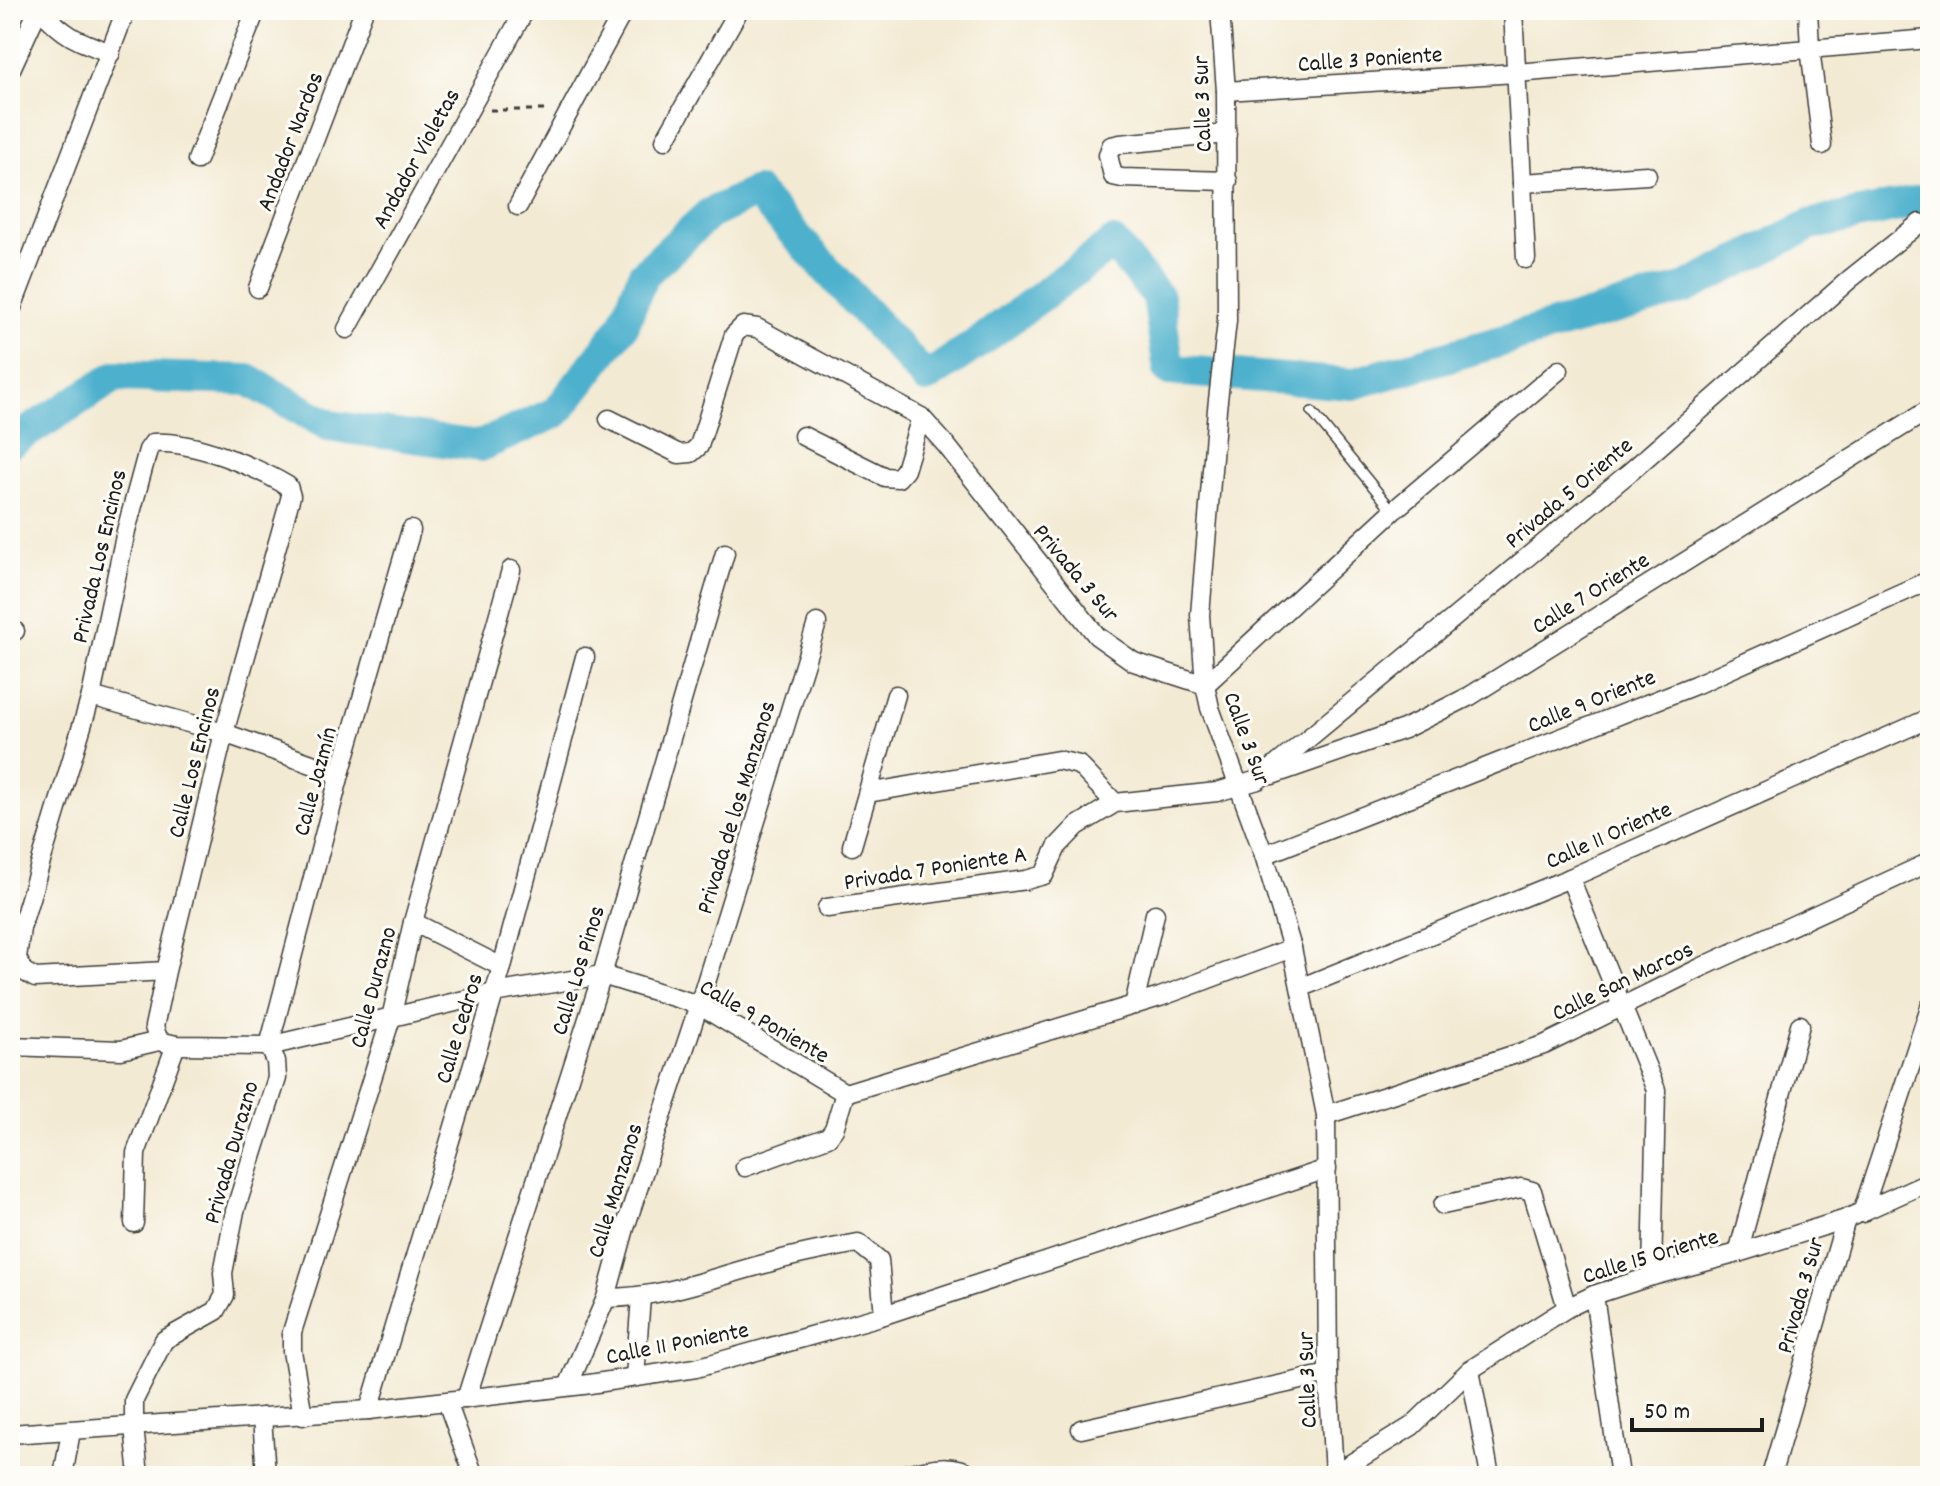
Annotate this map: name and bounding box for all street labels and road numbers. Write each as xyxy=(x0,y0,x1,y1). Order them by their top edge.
street label: Calle 3 Poniente xyxy=(1297,39,1444,83)
street label: Calle 3 Sur xyxy=(1185,55,1223,153)
street label: Andador Nardos xyxy=(250,67,334,217)
street label: Andador Violetas xyxy=(365,83,470,236)
street label: Privada 5 Oriente xyxy=(1498,430,1641,558)
street label: Privada Los Encinos xyxy=(64,466,137,647)
street label: Privada 3 Sur xyxy=(1023,517,1126,631)
street label: Calle 7 Oriente xyxy=(1526,545,1657,644)
street label: Calle 9 Oriente xyxy=(1523,662,1661,744)
street label: Calle Los Encinos xyxy=(161,684,231,842)
street label: Calle 3 Sur xyxy=(1213,688,1278,790)
street label: Privada de los Manzanos xyxy=(689,697,786,919)
street label: Calle Jazmín xyxy=(286,723,348,840)
street label: Calle 11 Oriente xyxy=(1541,794,1678,880)
street label: Privada 7 Poniente A xyxy=(842,839,1029,901)
street label: Calle Los Pinos xyxy=(544,902,616,1040)
street label: Calle Durazno xyxy=(342,923,407,1052)
street label: Calle San Marcos xyxy=(1547,934,1700,1032)
street label: Calle Cedros xyxy=(428,969,494,1088)
street label: Calle 9 Poniente xyxy=(692,972,835,1074)
street label: Privada Durazno xyxy=(196,1077,270,1228)
street label: Calle Manzanos xyxy=(580,1119,653,1262)
street label: Calle 15 Oriente xyxy=(1579,1221,1723,1295)
street label: Privada 3 Sur xyxy=(1769,1234,1835,1358)
street label: Calle 11 Poniente xyxy=(603,1314,752,1375)
street label: Calle 3 Sur xyxy=(1290,1331,1328,1429)

